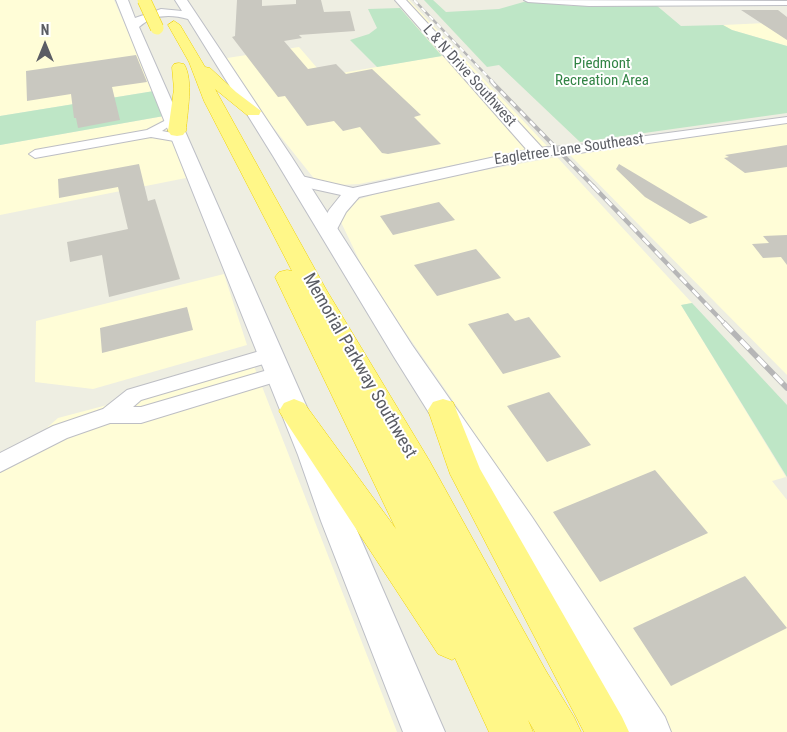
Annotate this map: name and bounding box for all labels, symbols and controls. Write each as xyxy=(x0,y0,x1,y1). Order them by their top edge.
north arrow xyxy=(20,20,70,70)
street label: L & N Drive Southwest xyxy=(419,21,519,131)
text: N xyxy=(41,22,49,38)
park label: Piedmont Recreation Area xyxy=(555,55,649,90)
street label: Eagletree Lane Southeast xyxy=(493,131,645,169)
street label: Memorial Parkway Southwest xyxy=(297,270,421,462)

